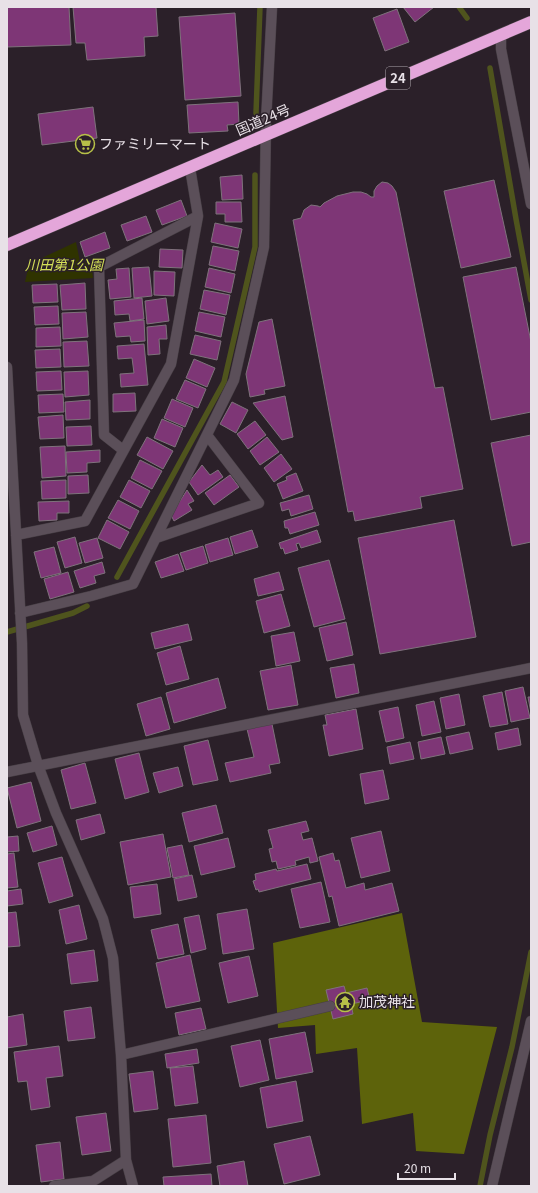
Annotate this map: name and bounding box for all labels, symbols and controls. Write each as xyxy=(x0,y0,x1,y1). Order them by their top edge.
road number: 24 xyxy=(386,67,410,89)
street label: 国道24号 xyxy=(232,99,293,140)
supermarket icon: ファミリーマート xyxy=(74,133,96,155)
place label: ファミリーマート xyxy=(99,133,211,153)
park label: 川田第1公園 xyxy=(25,254,105,274)
temple icon: 加茂神社 xyxy=(334,991,356,1013)
place label: 加茂神社 xyxy=(359,991,415,1011)
scale bar xyxy=(398,1155,455,1181)
text: 20 m xyxy=(404,1159,431,1176)

